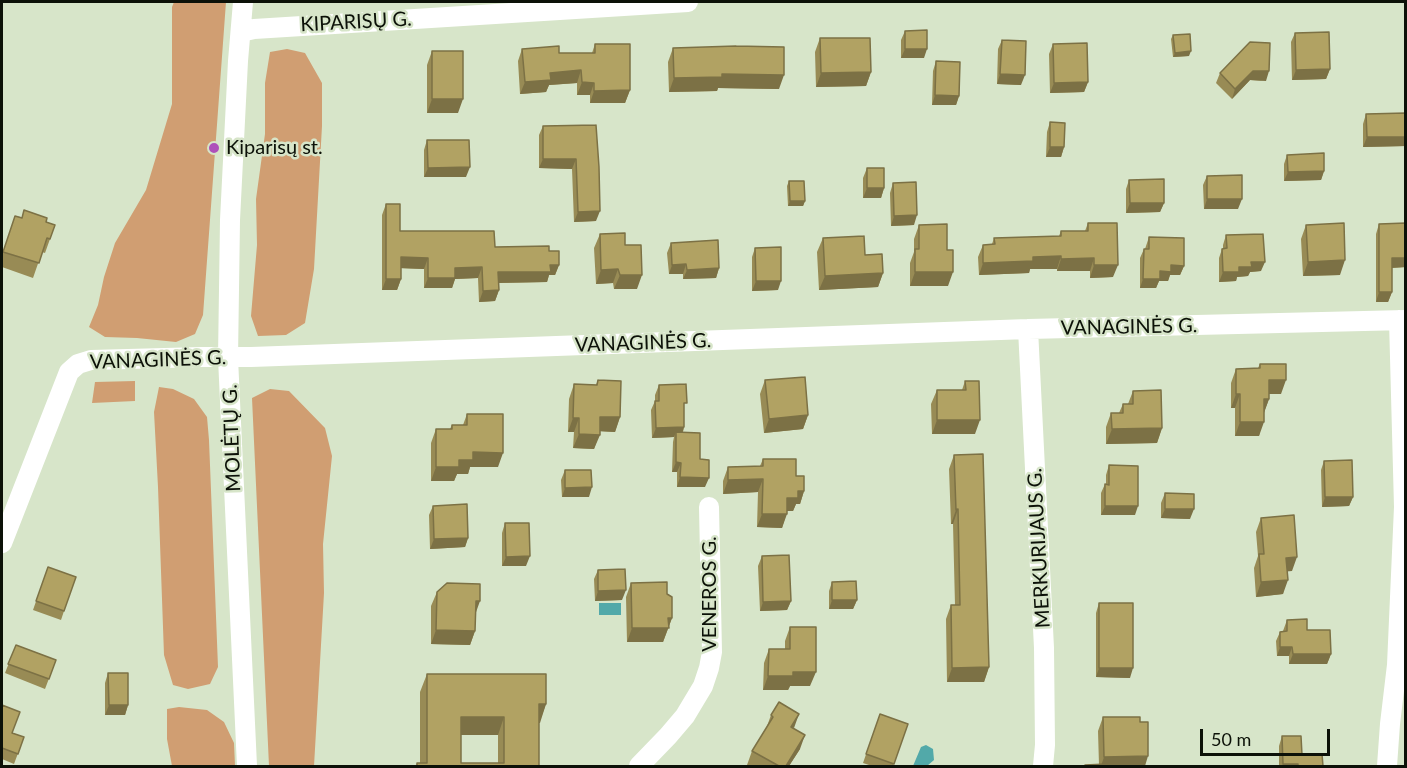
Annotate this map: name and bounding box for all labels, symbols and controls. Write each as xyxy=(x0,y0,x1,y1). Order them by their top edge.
street label: KIPARISŲ G. xyxy=(300,7,412,37)
place label: Kiparisų st. xyxy=(226,136,323,160)
marker: Kiparisų st. xyxy=(207,141,221,155)
street label: VANAGINĖS G. xyxy=(1060,314,1198,340)
street label: VANAGINĖS G. xyxy=(574,329,712,357)
street label: VANAGINĖS G. xyxy=(89,346,227,374)
street label: MOLĖTŲ G. xyxy=(218,384,246,492)
street label: MERKURIJAUS G. xyxy=(1023,467,1055,629)
street label: VENEROS G. xyxy=(698,536,722,652)
scale bar xyxy=(1203,717,1334,755)
text: 50 m xyxy=(1211,728,1251,750)

